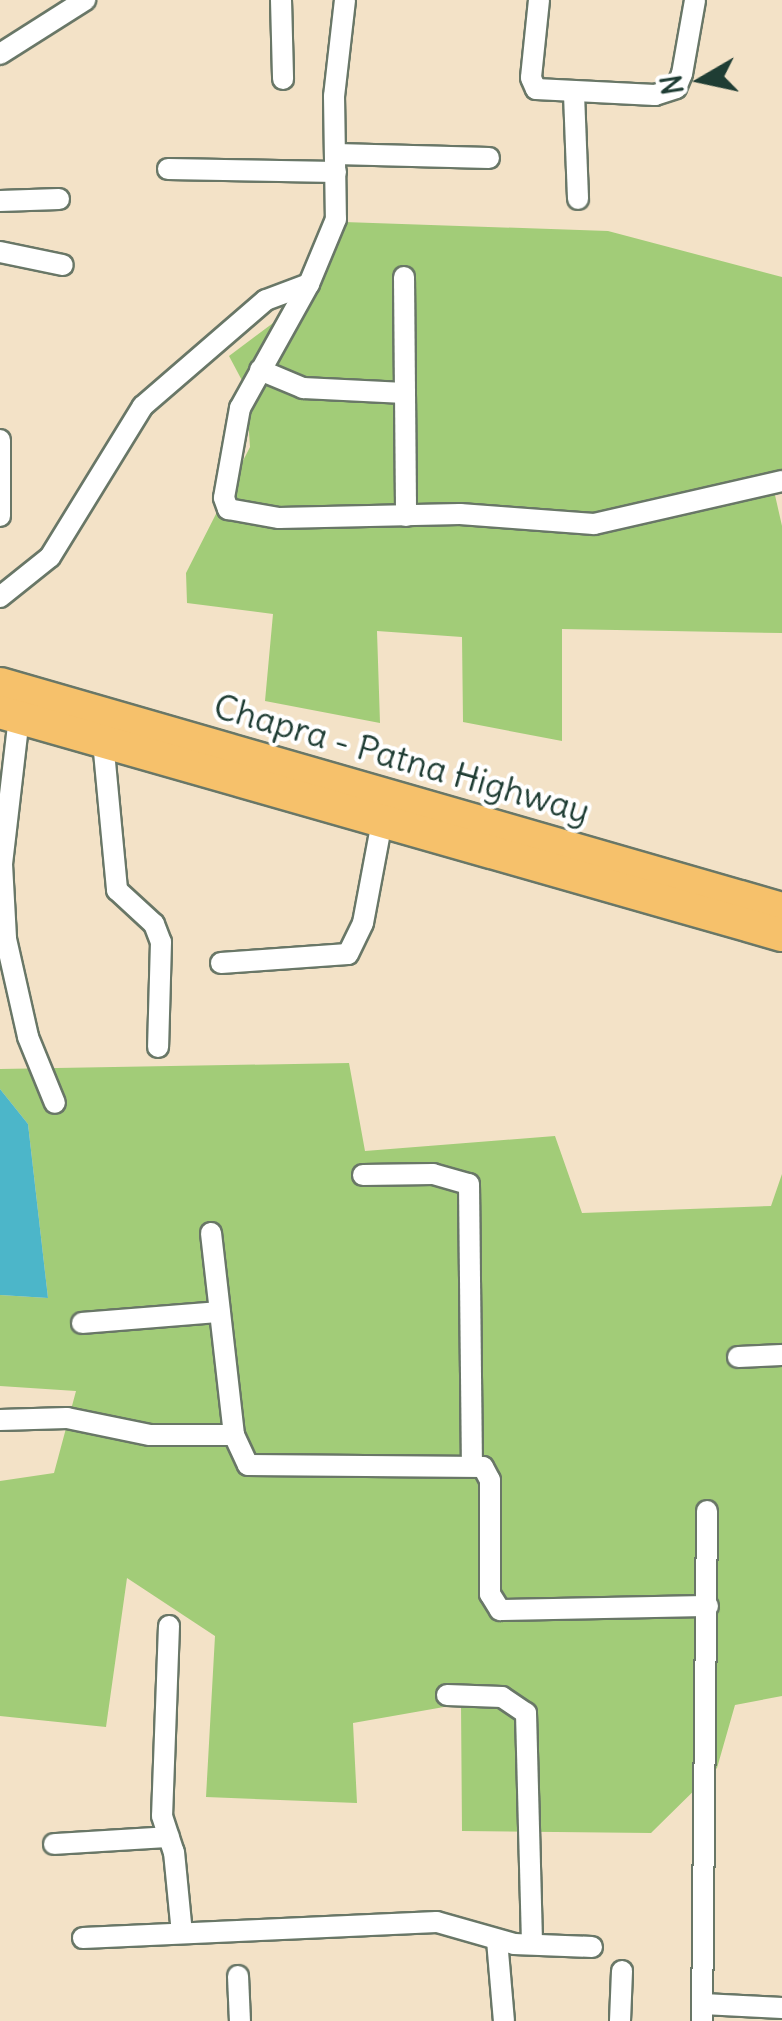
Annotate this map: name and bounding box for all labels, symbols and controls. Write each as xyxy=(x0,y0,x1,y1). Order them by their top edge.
north arrow xyxy=(652,30,752,130)
text: N xyxy=(653,72,692,97)
street label: Chapra - Patna Highway xyxy=(209,684,595,832)

